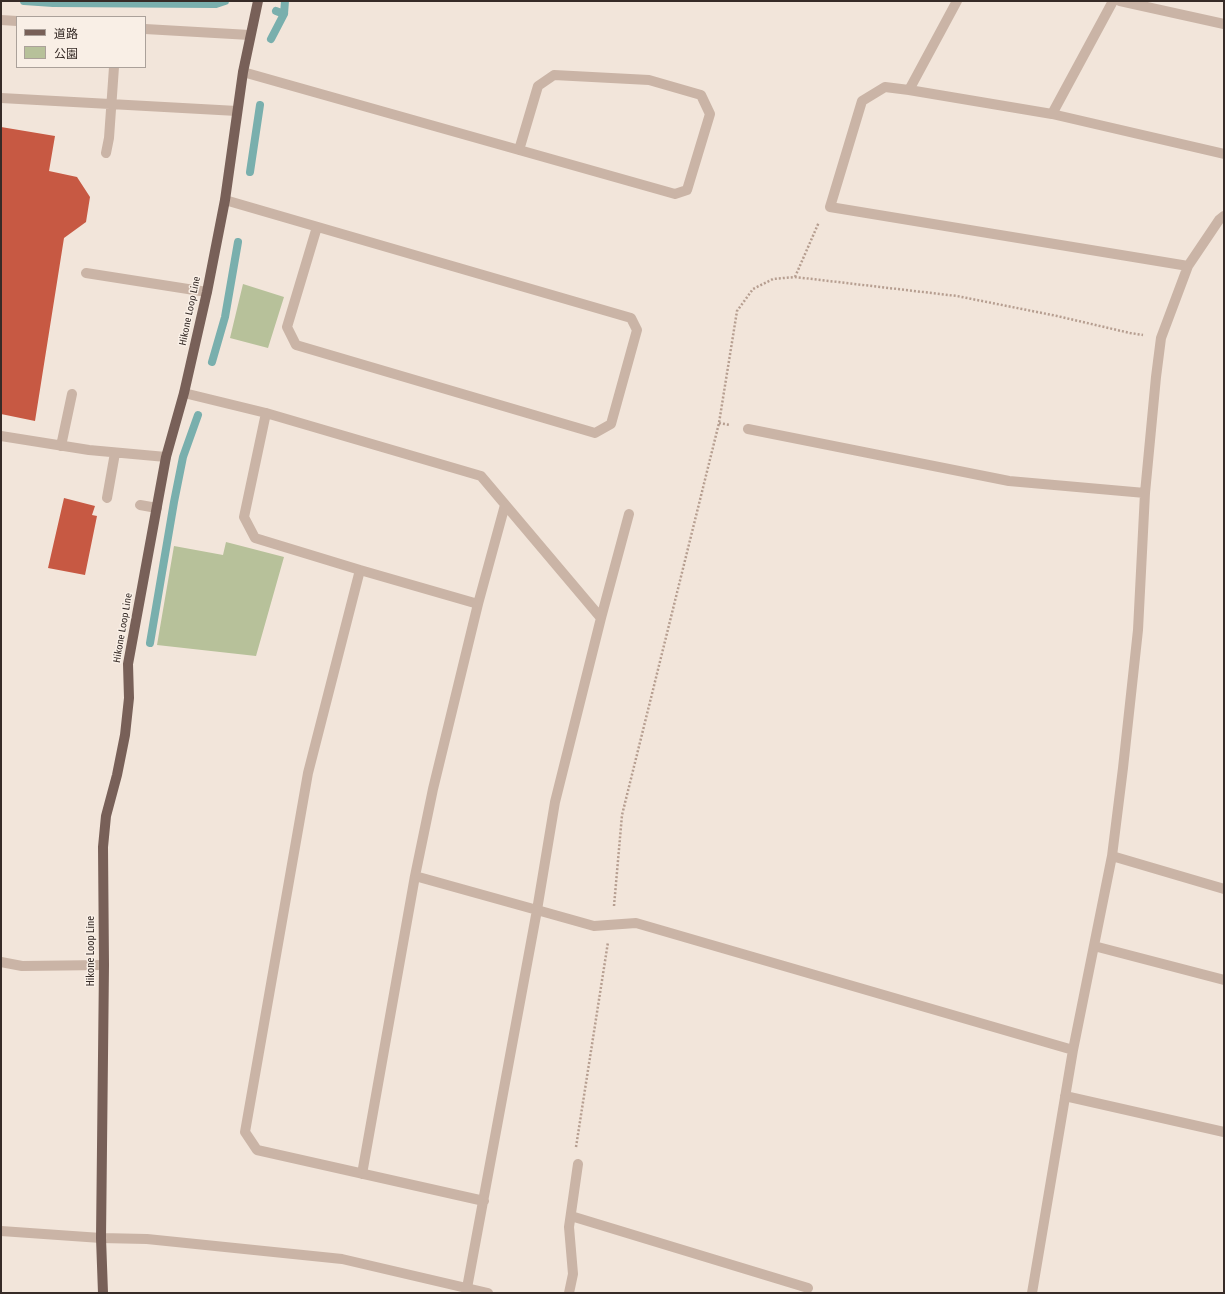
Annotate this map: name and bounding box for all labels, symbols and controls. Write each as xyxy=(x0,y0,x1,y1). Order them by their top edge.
legend xyxy=(16,16,146,68)
text: 道路 xyxy=(54,27,78,41)
text: 公園 xyxy=(54,47,78,61)
street label: Hikone Loop Line xyxy=(177,275,203,347)
street label: Hikone Loop Line xyxy=(111,592,135,664)
street label: Hikone Loop Line xyxy=(85,916,97,986)

